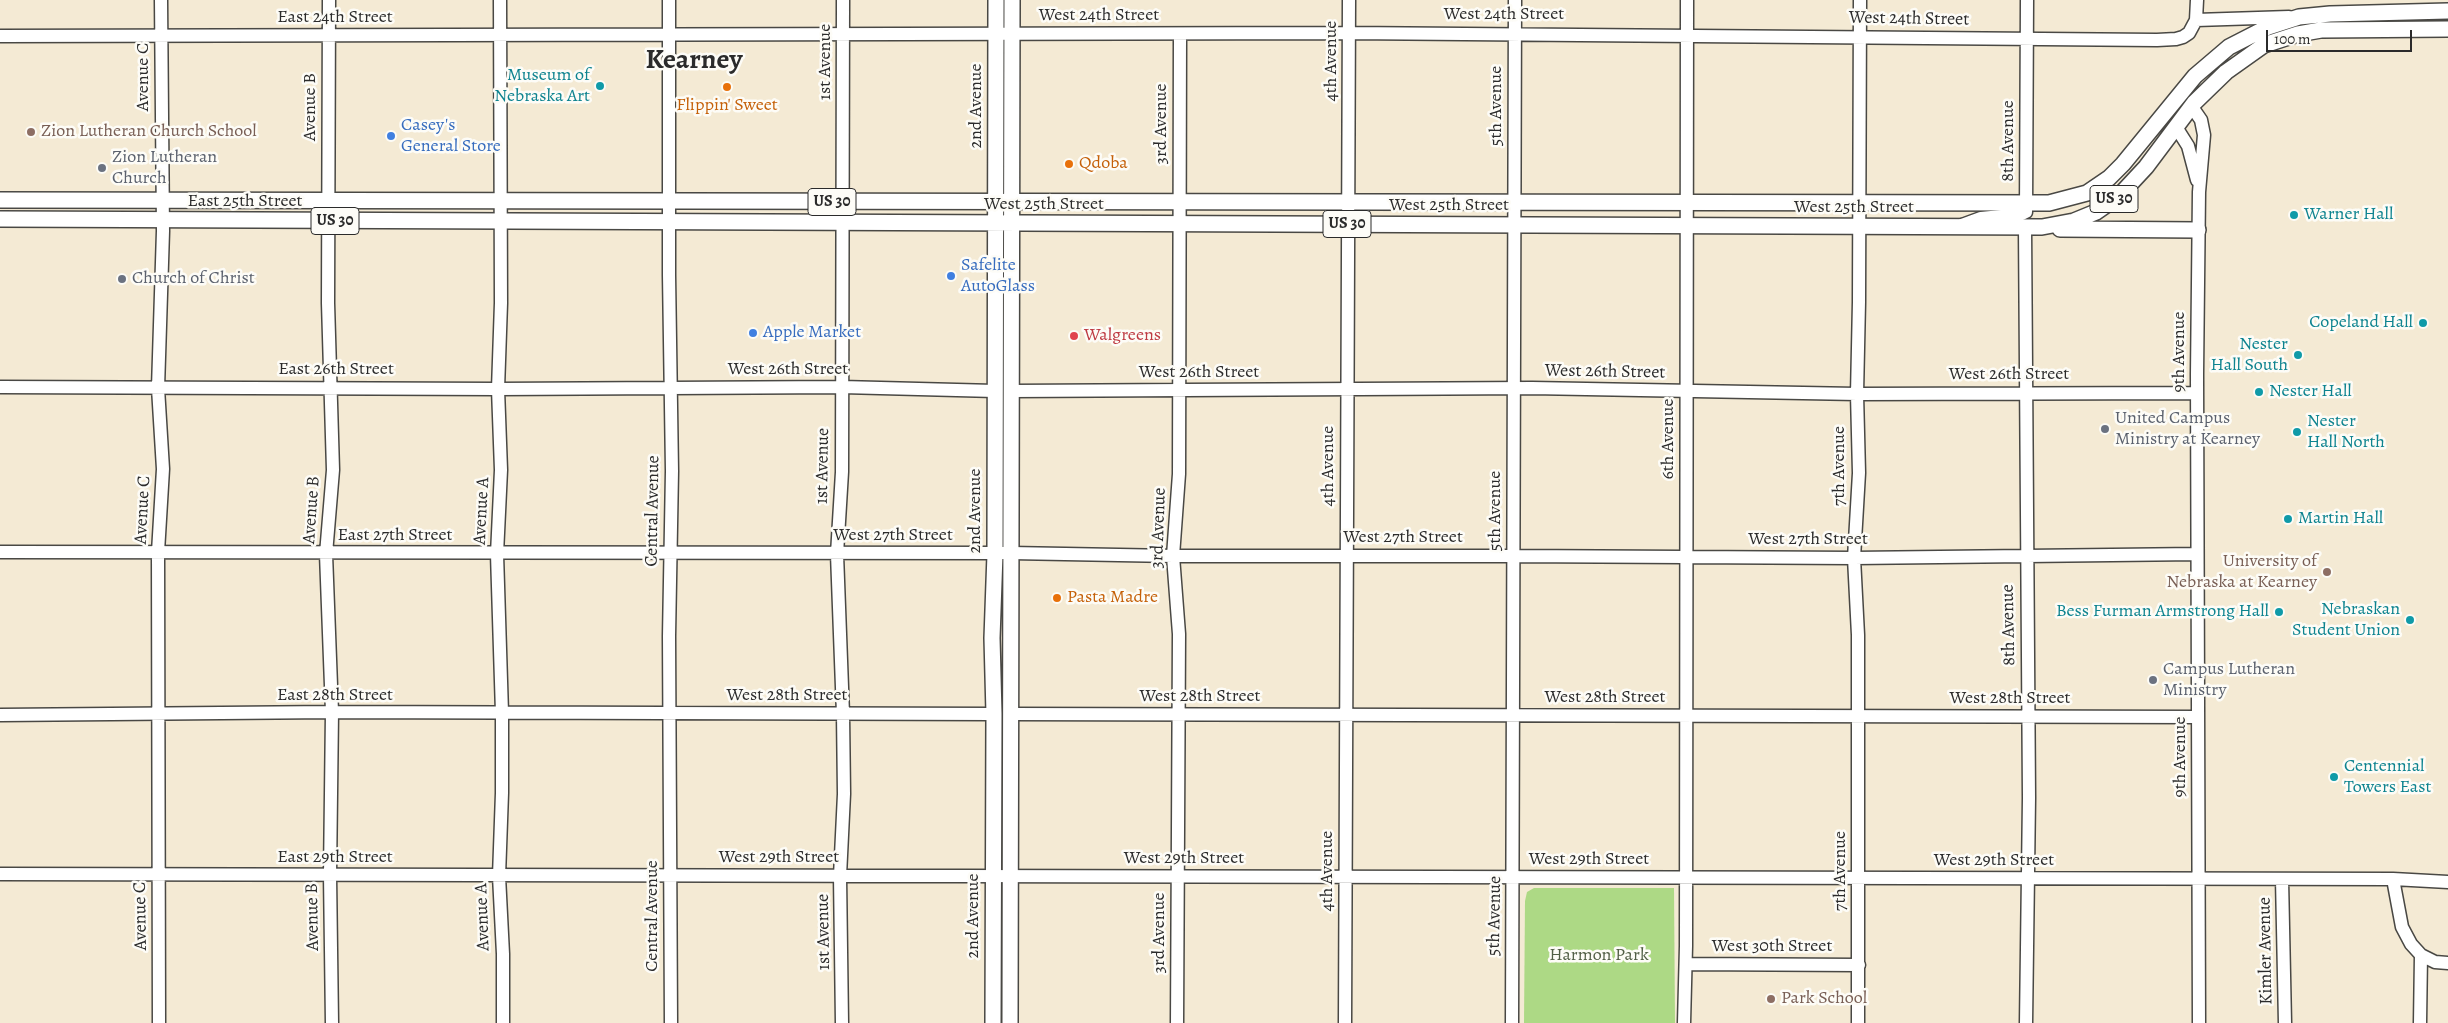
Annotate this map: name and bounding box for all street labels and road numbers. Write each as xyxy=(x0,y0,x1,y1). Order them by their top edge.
street label: West 24th Street xyxy=(1444,4,1564,26)
street label: West 24th Street xyxy=(1039,5,1159,27)
street label: East 24th Street xyxy=(277,7,393,29)
street label: West 24th Street xyxy=(1849,7,1969,31)
street label: 4th Avenue xyxy=(1321,21,1343,101)
street label: 1st Avenue xyxy=(815,24,837,100)
street label: Avenue C xyxy=(133,43,155,111)
street label: 2nd Avenue xyxy=(966,63,988,149)
street label: 5th Avenue xyxy=(1486,66,1508,146)
street label: Avenue B xyxy=(300,73,322,141)
street label: 3rd Avenue xyxy=(1151,83,1173,165)
street label: 8th Avenue xyxy=(1998,100,2020,182)
road number: US 30 xyxy=(2090,185,2138,212)
road number: US 30 xyxy=(808,188,856,216)
street label: East 25th Street xyxy=(187,191,303,213)
street label: West 25th Street xyxy=(984,194,1104,216)
street label: West 25th Street xyxy=(1389,195,1509,217)
street label: West 25th Street xyxy=(1794,197,1914,219)
road number: US 30 xyxy=(311,208,359,235)
road number: US 30 xyxy=(1323,210,1371,238)
street label: 9th Avenue xyxy=(2169,312,2191,392)
street label: East 26th Street xyxy=(278,359,394,381)
street label: West 26th Street xyxy=(728,359,848,381)
street label: West 26th Street xyxy=(1545,360,1665,384)
street label: West 26th Street xyxy=(1139,362,1259,384)
street label: West 26th Street xyxy=(1949,364,2069,386)
street label: 6th Avenue xyxy=(1658,398,1680,480)
street label: 4th Avenue xyxy=(1318,426,1340,506)
street label: 7th Avenue xyxy=(1829,426,1851,506)
street label: 1st Avenue xyxy=(812,428,834,504)
street label: Central Avenue xyxy=(641,455,665,567)
street label: 2nd Avenue xyxy=(965,468,987,554)
street label: 5th Avenue xyxy=(1485,471,1507,551)
street label: Avenue C xyxy=(130,475,156,545)
street label: Avenue B xyxy=(299,475,325,545)
street label: Avenue A xyxy=(469,477,495,545)
street label: 3rd Avenue xyxy=(1147,487,1171,569)
street label: East 27th Street xyxy=(338,525,452,547)
street label: West 27th Street xyxy=(833,525,953,547)
street label: West 27th Street xyxy=(1343,527,1463,549)
street label: West 27th Street xyxy=(1748,529,1868,551)
street label: 8th Avenue xyxy=(1997,584,2021,666)
street label: East 28th Street xyxy=(277,685,393,707)
street label: West 28th Street xyxy=(727,685,847,707)
street label: West 28th Street xyxy=(1140,686,1260,708)
street label: West 28th Street xyxy=(1545,687,1665,709)
street label: West 28th Street xyxy=(1950,688,2070,710)
street label: 9th Avenue xyxy=(2170,717,2192,797)
street label: 4th Avenue xyxy=(1317,831,1339,911)
street label: 7th Avenue xyxy=(1830,831,1852,911)
street label: East 29th Street xyxy=(277,847,393,869)
street label: West 29th Street xyxy=(719,847,839,869)
street label: West 29th Street xyxy=(1124,848,1244,870)
street label: West 29th Street xyxy=(1529,849,1649,871)
street label: West 29th Street xyxy=(1934,850,2054,872)
street label: Central Avenue xyxy=(642,860,664,972)
street label: 2nd Avenue xyxy=(963,873,985,959)
street label: 5th Avenue xyxy=(1483,876,1507,956)
street label: Avenue C xyxy=(130,882,152,950)
street label: Avenue B xyxy=(302,883,324,951)
street label: Avenue A xyxy=(471,883,495,951)
street label: 3rd Avenue xyxy=(1149,892,1171,974)
street label: 1st Avenue xyxy=(813,894,835,970)
street label: Kimler Avenue xyxy=(2254,897,2278,1005)
street label: West 30th Street xyxy=(1712,936,1832,958)

